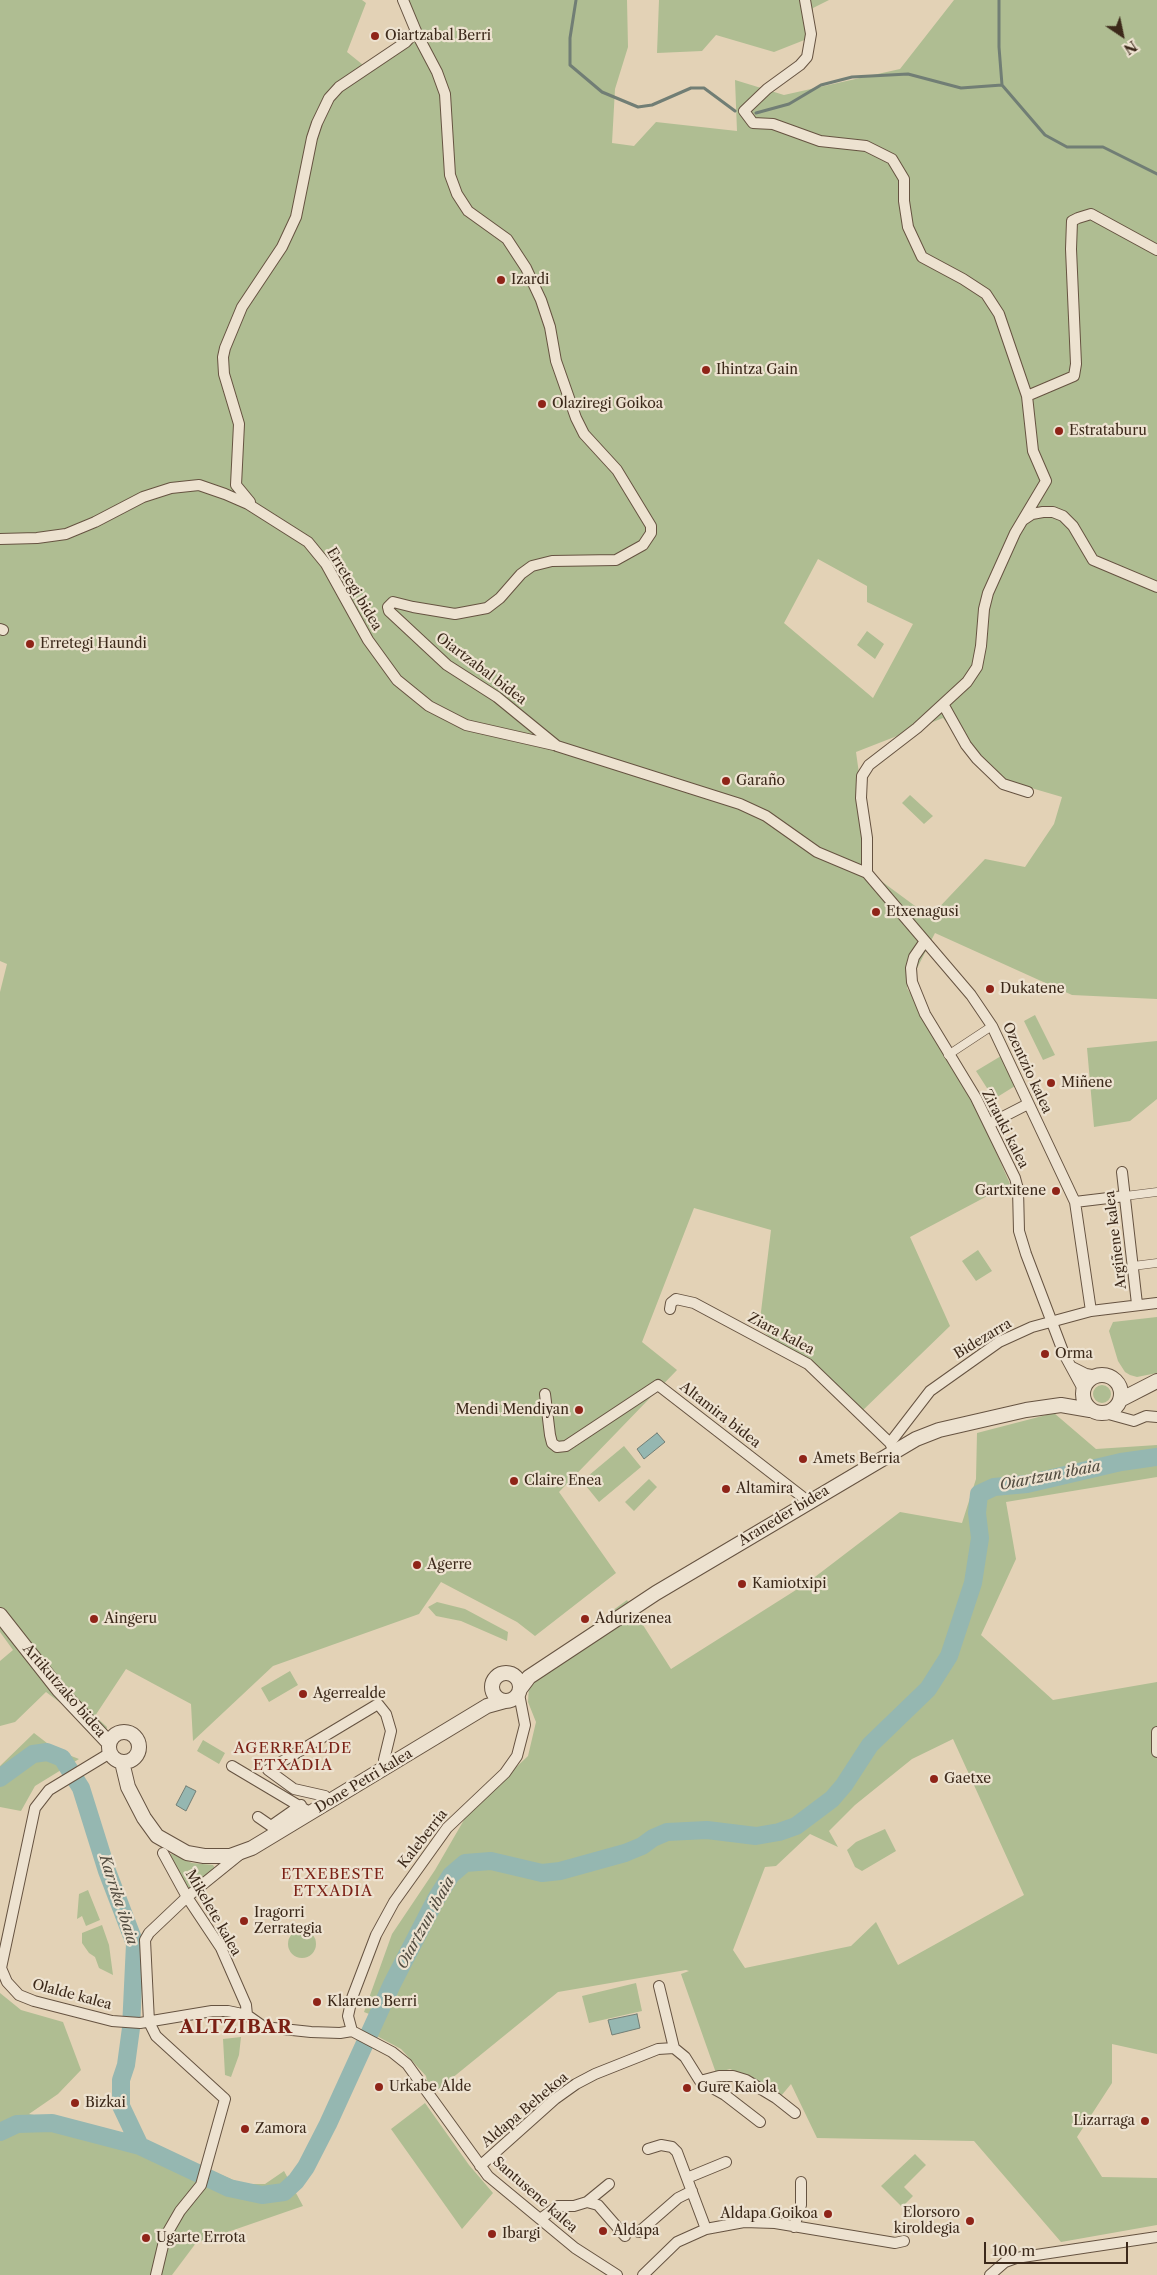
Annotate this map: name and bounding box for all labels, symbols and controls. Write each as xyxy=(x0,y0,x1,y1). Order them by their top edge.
north arrow xyxy=(1097,10,1147,60)
place label: Oiartzabal Berri xyxy=(385,28,491,44)
marker: Oiartzabal Berri xyxy=(369,30,381,42)
text: N xyxy=(1120,37,1140,58)
place label: Izardi xyxy=(511,272,549,288)
marker: Izardi xyxy=(495,274,507,286)
place label: Ihintza Gain xyxy=(716,362,798,378)
marker: Ihintza Gain xyxy=(700,364,712,376)
place label: Olaziregi Goikoa xyxy=(552,396,663,412)
marker: Olaziregi Goikoa xyxy=(536,398,548,410)
place label: Estrataburu xyxy=(1069,423,1147,439)
marker: Estrataburu xyxy=(1053,425,1065,437)
street label: Erretegi bidea xyxy=(323,545,385,633)
street label: Oiartzabal bidea xyxy=(432,630,530,708)
place label: Erretegi Haundi xyxy=(40,636,147,652)
marker: Erretegi Haundi xyxy=(24,638,36,650)
place label: Garaño xyxy=(736,773,785,789)
marker: Garaño xyxy=(720,775,732,787)
place label: Etxenagusi xyxy=(886,904,959,920)
marker: Etxenagusi xyxy=(870,906,882,918)
place label: Dukatene xyxy=(1000,981,1065,997)
marker: Dukatene xyxy=(984,983,996,995)
street label: Ozentzio kalea xyxy=(999,1020,1055,1116)
place label: Miñene xyxy=(1061,1075,1112,1091)
marker: Miñene xyxy=(1045,1077,1057,1089)
street label: Zirauki kalea xyxy=(978,1087,1032,1171)
place label: Gartxitene xyxy=(975,1183,1046,1199)
marker: Gartxitene xyxy=(1050,1185,1062,1197)
street label: Argiñene kalea xyxy=(1102,1190,1130,1290)
street label: Ziara kalea xyxy=(745,1310,817,1358)
street label: Bidezarra xyxy=(951,1315,1015,1363)
place label: Orma xyxy=(1055,1346,1093,1362)
marker: Orma xyxy=(1039,1348,1051,1360)
street label: Altamira bidea xyxy=(676,1378,764,1452)
place label: Mendi Mendiyan xyxy=(455,1402,569,1418)
marker: Mendi Mendiyan xyxy=(573,1404,585,1416)
place label: Amets Berria xyxy=(813,1451,900,1467)
marker: Amets Berria xyxy=(797,1453,809,1465)
water label: Oiartzun ibaia xyxy=(998,1457,1102,1495)
place label: Claire Enea xyxy=(524,1473,602,1489)
marker: Claire Enea xyxy=(508,1475,520,1487)
place label: Altamira xyxy=(736,1481,793,1497)
street label: Araneder bidea xyxy=(736,1482,832,1550)
marker: Altamira xyxy=(720,1483,732,1495)
place label: Agerre xyxy=(427,1557,472,1573)
marker: Agerre xyxy=(411,1559,423,1571)
place label: Kamiotxipi xyxy=(752,1576,826,1592)
marker: Kamiotxipi xyxy=(736,1578,748,1590)
place label: Aingeru xyxy=(104,1611,157,1627)
place label: Adurizenea xyxy=(595,1611,672,1627)
marker: Aingeru xyxy=(88,1613,100,1625)
marker: Adurizenea xyxy=(579,1613,591,1625)
street label: Artikutzako bidea xyxy=(19,1641,109,1741)
place label: Agerrealde xyxy=(313,1686,386,1702)
marker: Agerrealde xyxy=(297,1688,309,1700)
district label: AGERREALDE ETXADIA xyxy=(232,1740,354,1775)
street label: Done Petri kalea xyxy=(312,1745,416,1817)
place label: Gaetxe xyxy=(944,1771,991,1787)
marker: Gaetxe xyxy=(928,1773,940,1785)
street label: Kaleberria xyxy=(395,1806,451,1872)
water label: Karrika ibaia xyxy=(95,1853,141,1947)
district label: ETXEBESTE ETXADIA xyxy=(280,1866,386,1901)
street label: Mikelete kalea xyxy=(182,1867,244,1959)
water label: Oiartzun ibaia xyxy=(393,1874,459,1972)
place label: Iragorri Zerrategia xyxy=(254,1905,322,1938)
marker: Iragorri Zerrategia xyxy=(238,1915,250,1927)
street label: Olalde kalea xyxy=(30,1976,114,2014)
place label: Klarene Berri xyxy=(327,1994,417,2010)
marker: Klarene Berri xyxy=(311,1996,323,2008)
district label: ALTZIBAR xyxy=(178,2017,294,2039)
street label: Aldapa Behekoa xyxy=(478,2069,572,2151)
place label: Urkabe Alde xyxy=(389,2079,471,2095)
place label: Gure Kaiola xyxy=(697,2080,777,2096)
marker: Urkabe Alde xyxy=(373,2081,385,2093)
marker: Gure Kaiola xyxy=(681,2082,693,2094)
place label: Bizkai xyxy=(85,2095,126,2111)
marker: Bizkai xyxy=(69,2097,81,2109)
place label: Lizarraga xyxy=(1073,2113,1135,2129)
marker: Lizarraga xyxy=(1139,2115,1151,2127)
place label: Zamora xyxy=(255,2121,307,2137)
marker: Zamora xyxy=(239,2123,251,2135)
street label: Santusene kalea xyxy=(489,2154,581,2236)
place label: Elorsoro kiroldegia xyxy=(894,2205,960,2238)
place label: Aldapa Goikoa xyxy=(720,2206,818,2222)
marker: Aldapa Goikoa xyxy=(822,2208,834,2220)
marker: Elorsoro kiroldegia xyxy=(964,2215,976,2227)
place label: Aldapa xyxy=(613,2223,659,2239)
marker: Aldapa xyxy=(597,2225,609,2237)
place label: Ibargi xyxy=(502,2226,541,2242)
marker: Ibargi xyxy=(486,2228,498,2240)
place label: Ugarte Errota xyxy=(156,2230,246,2246)
marker: Ugarte Errota xyxy=(140,2232,152,2244)
scale bar xyxy=(987,2232,1131,2264)
text: 100 m xyxy=(992,2241,1035,2260)

